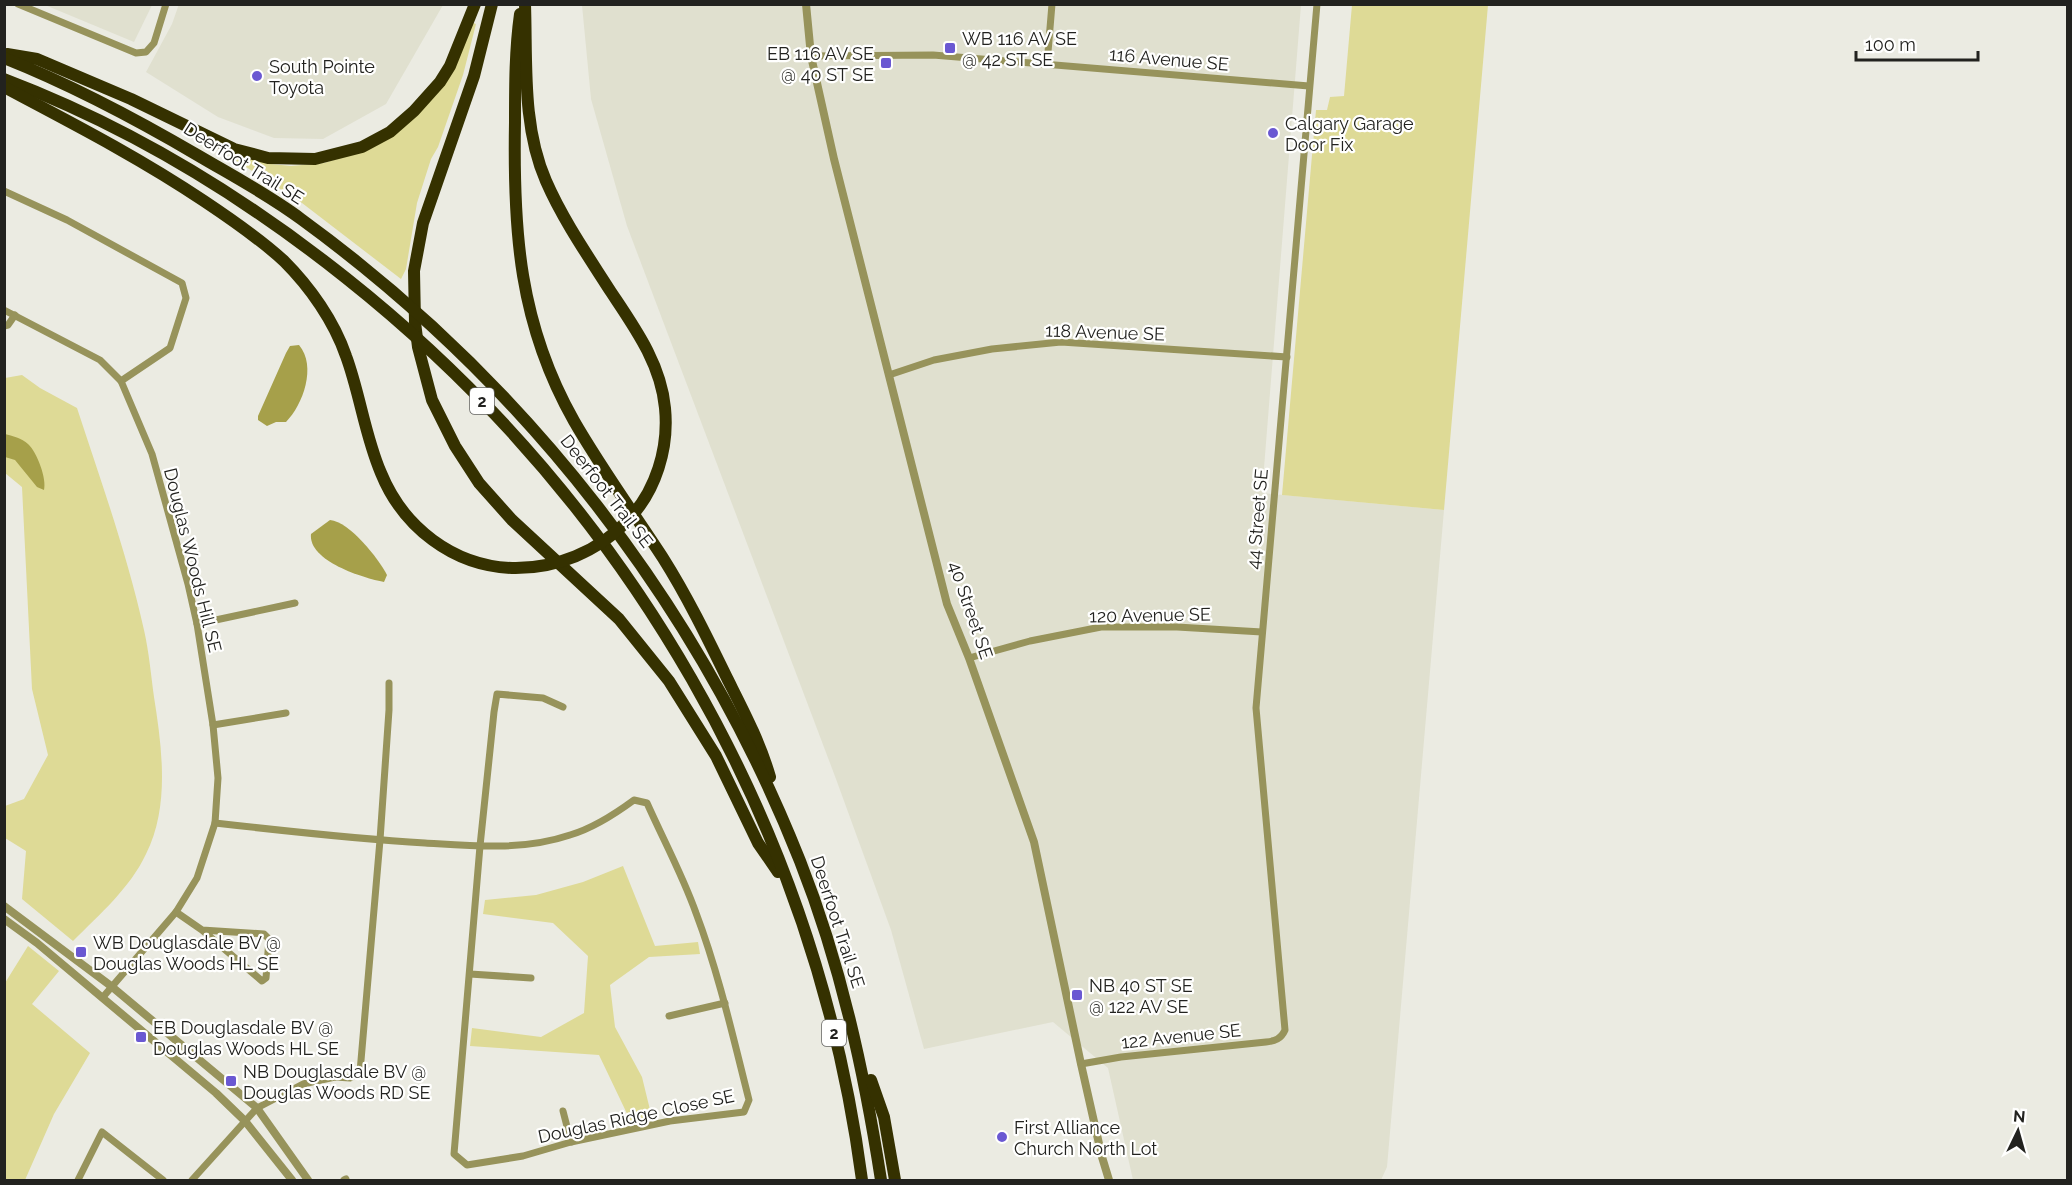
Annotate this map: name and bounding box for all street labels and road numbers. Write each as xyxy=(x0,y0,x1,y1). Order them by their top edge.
street label: 116 Avenue SE xyxy=(1108,43,1230,75)
street label: Deerfoot Trail SE xyxy=(180,118,308,208)
street label: 118 Avenue SE xyxy=(1045,319,1165,345)
road number: 2 xyxy=(470,388,494,414)
street label: Deerfoot Trail SE xyxy=(556,430,658,552)
street label: Douglas Woods Hill SE xyxy=(160,466,226,654)
street label: 44 Street SE xyxy=(1242,468,1272,570)
street label: 40 Street SE xyxy=(944,558,998,662)
street label: 120 Avenue SE xyxy=(1089,603,1211,627)
street label: Deerfoot Trail SE xyxy=(807,853,869,991)
street label: 122 Avenue SE xyxy=(1120,1019,1242,1053)
road number: 2 xyxy=(822,1020,846,1046)
street label: Douglas Ridge Close SE xyxy=(536,1085,736,1147)

